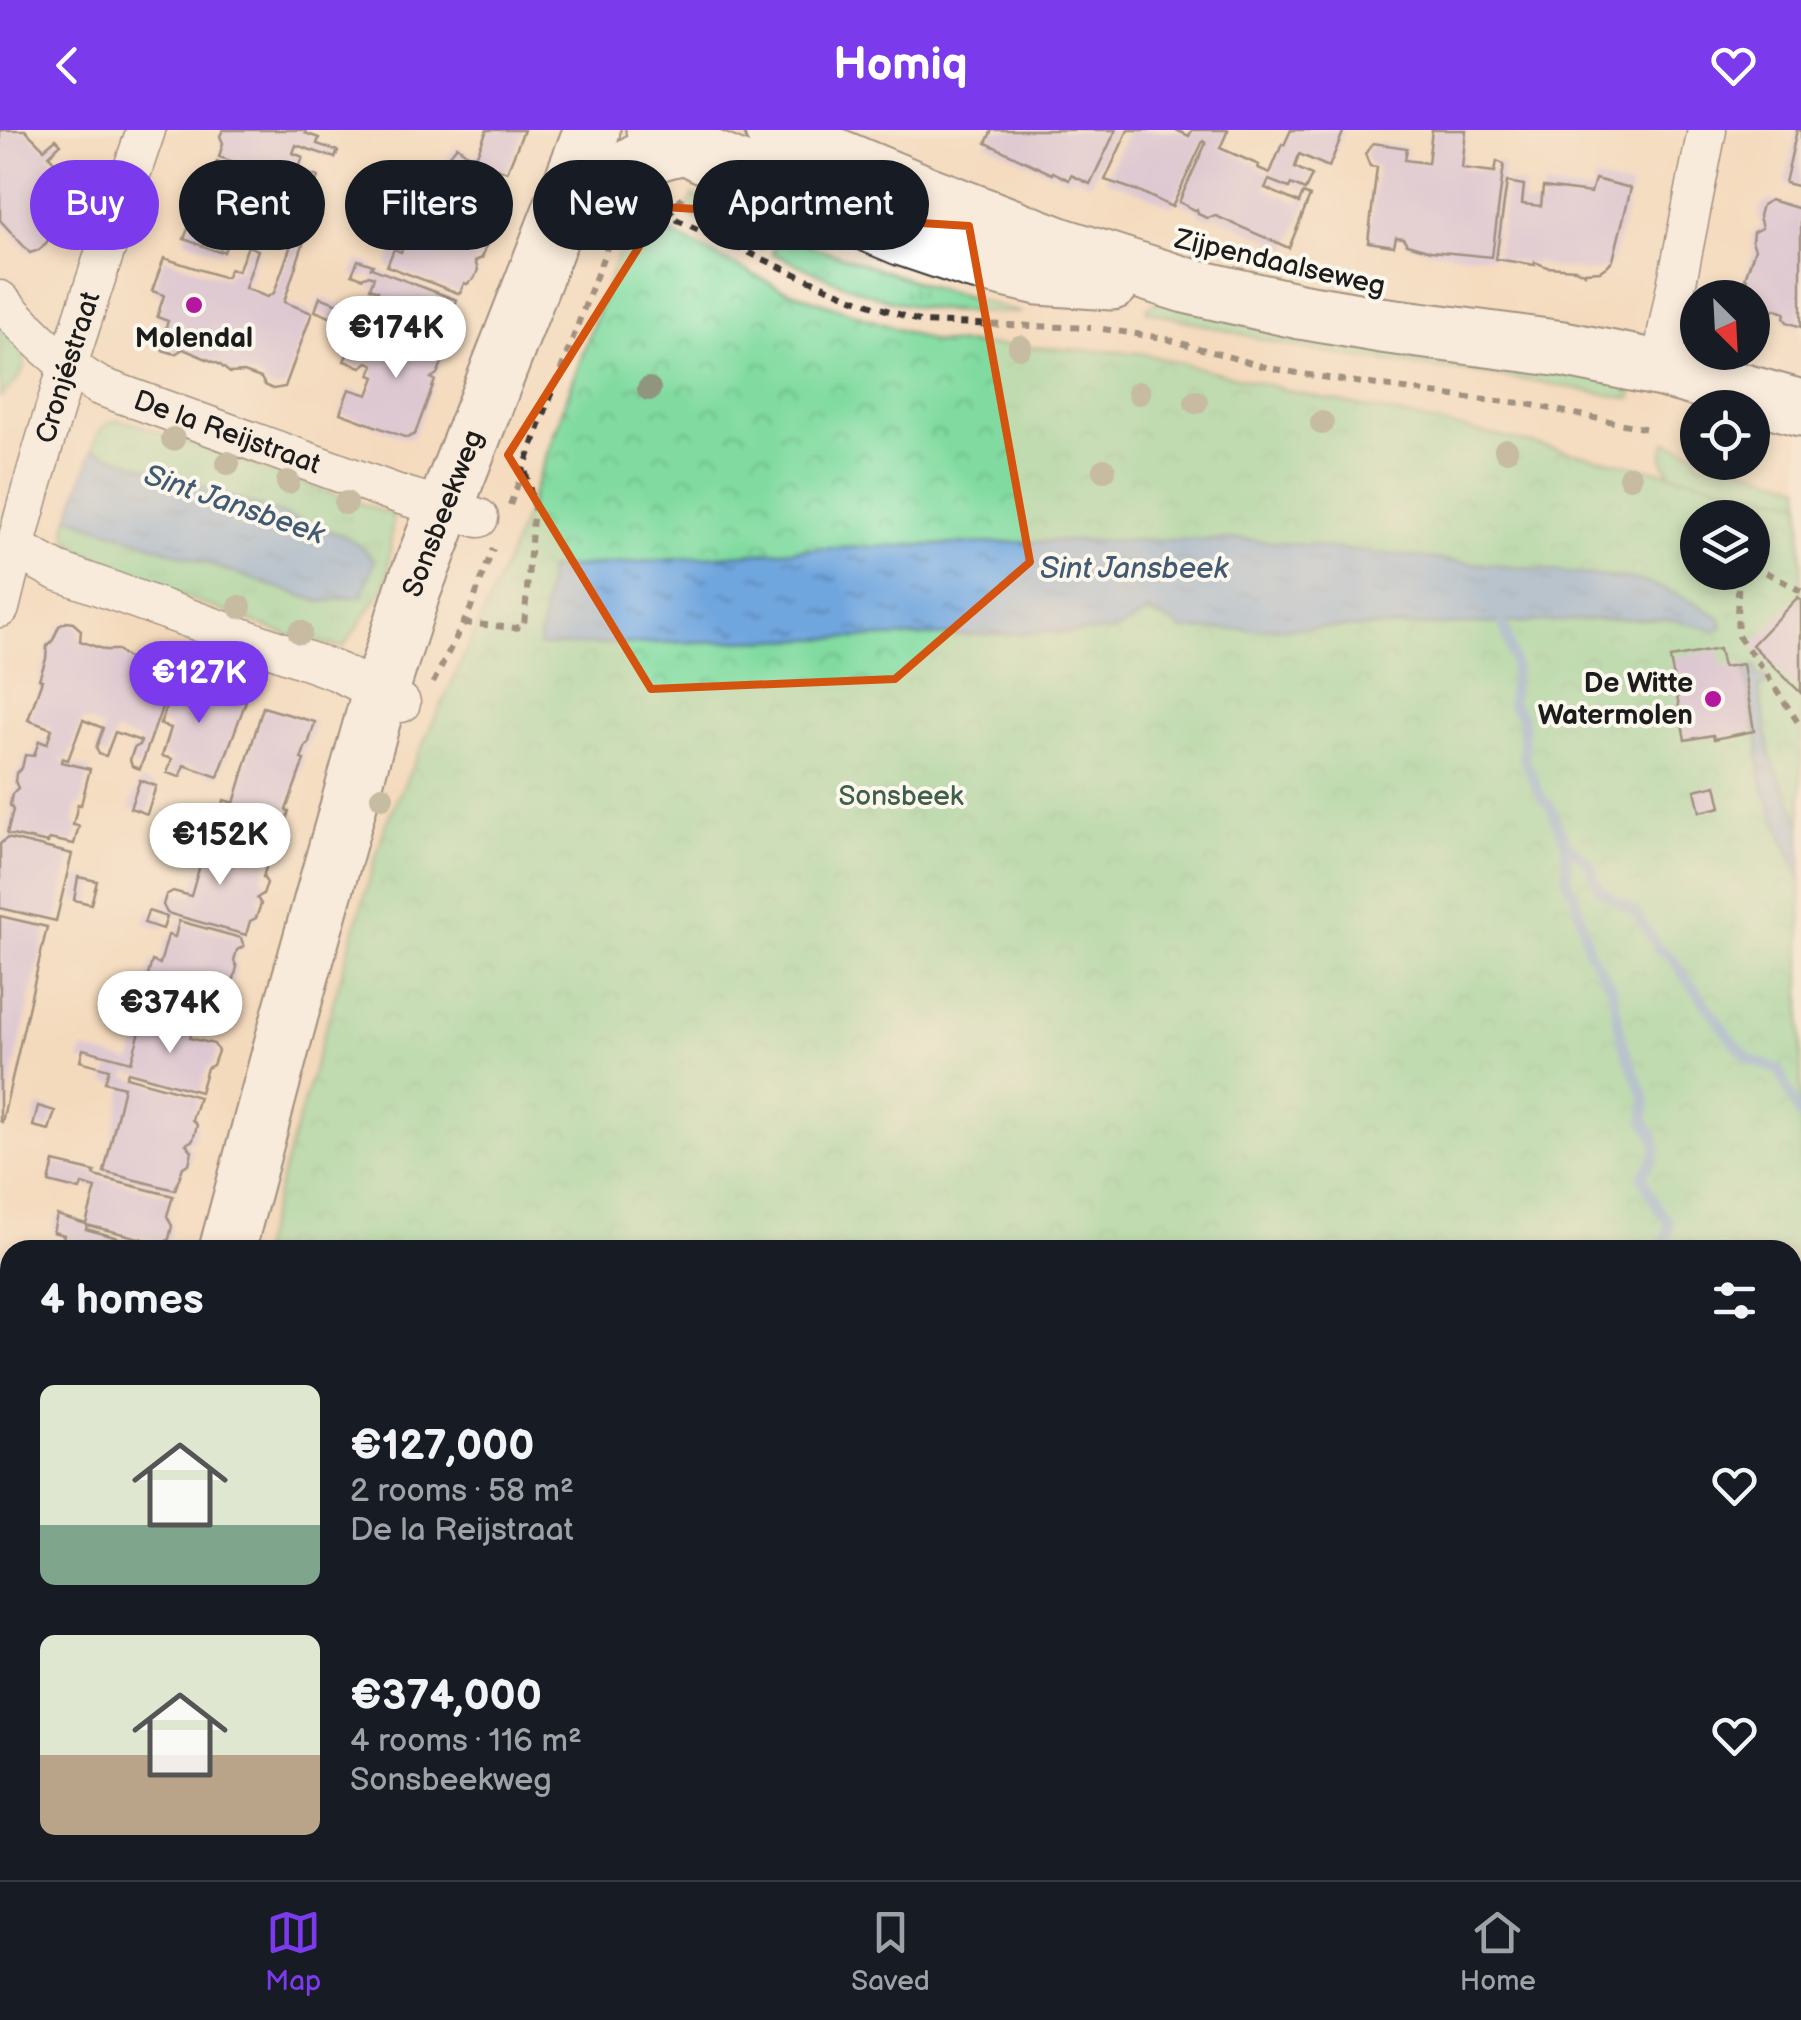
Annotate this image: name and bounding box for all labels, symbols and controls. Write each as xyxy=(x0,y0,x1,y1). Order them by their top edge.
icon: back xyxy=(40,38,95,93)
text: Homiq xyxy=(833,38,968,93)
icon: heart xyxy=(1706,38,1761,93)
chip: Buy xyxy=(30,160,159,250)
chip: Rent xyxy=(179,160,325,250)
chip: Filters xyxy=(345,160,513,250)
chip: New xyxy=(533,160,673,250)
chip: Apartment xyxy=(693,160,929,250)
street label: Zijpendaalseweg xyxy=(1171,223,1388,303)
north arrow xyxy=(1680,280,1770,370)
map controls xyxy=(1680,280,1770,590)
street label: Cronjéstraat xyxy=(29,287,107,447)
marker: Molendal xyxy=(183,294,205,316)
pin: €174K xyxy=(326,296,466,381)
text: €174K xyxy=(348,309,444,348)
place label: Molendal xyxy=(135,322,253,355)
street label: De la Reijstraat xyxy=(129,384,325,481)
button: locate xyxy=(1680,390,1770,480)
street label: Sonsbeekweg xyxy=(395,425,490,602)
water label: Sint Jansbeek xyxy=(139,457,330,553)
button: layers xyxy=(1680,500,1770,590)
water label: Sint Jansbeek xyxy=(1040,551,1230,587)
pin: €127K xyxy=(129,641,269,726)
text: €127K xyxy=(151,654,247,693)
place label: De Witte Watermolen xyxy=(1538,667,1693,732)
marker: De Witte Watermolen xyxy=(1702,688,1724,710)
park label: Sonsbeek xyxy=(838,780,964,813)
pin: €152K xyxy=(150,803,290,888)
text: €152K xyxy=(172,816,269,855)
pin: €374K xyxy=(100,971,240,1056)
text: €374K xyxy=(119,984,221,1023)
icon: filters xyxy=(1707,1273,1762,1328)
text: 4 homes xyxy=(40,1275,204,1326)
text: €127,000 xyxy=(350,1421,534,1472)
icon: home xyxy=(120,1425,240,1545)
icon: heart xyxy=(1707,1458,1762,1513)
text: 2 rooms · 58 m² xyxy=(350,1472,574,1511)
text: De la Reijstraat xyxy=(350,1511,574,1550)
text: €374,000 xyxy=(350,1671,542,1722)
icon: home xyxy=(120,1675,240,1795)
icon: heart xyxy=(1707,1708,1762,1763)
text: 4 rooms · 116 m² xyxy=(350,1722,582,1761)
text: Sonsbeekweg xyxy=(350,1761,552,1800)
tab: Map xyxy=(265,1905,321,1998)
tab: Saved xyxy=(851,1905,930,1998)
tab: Home xyxy=(1460,1905,1536,1998)

